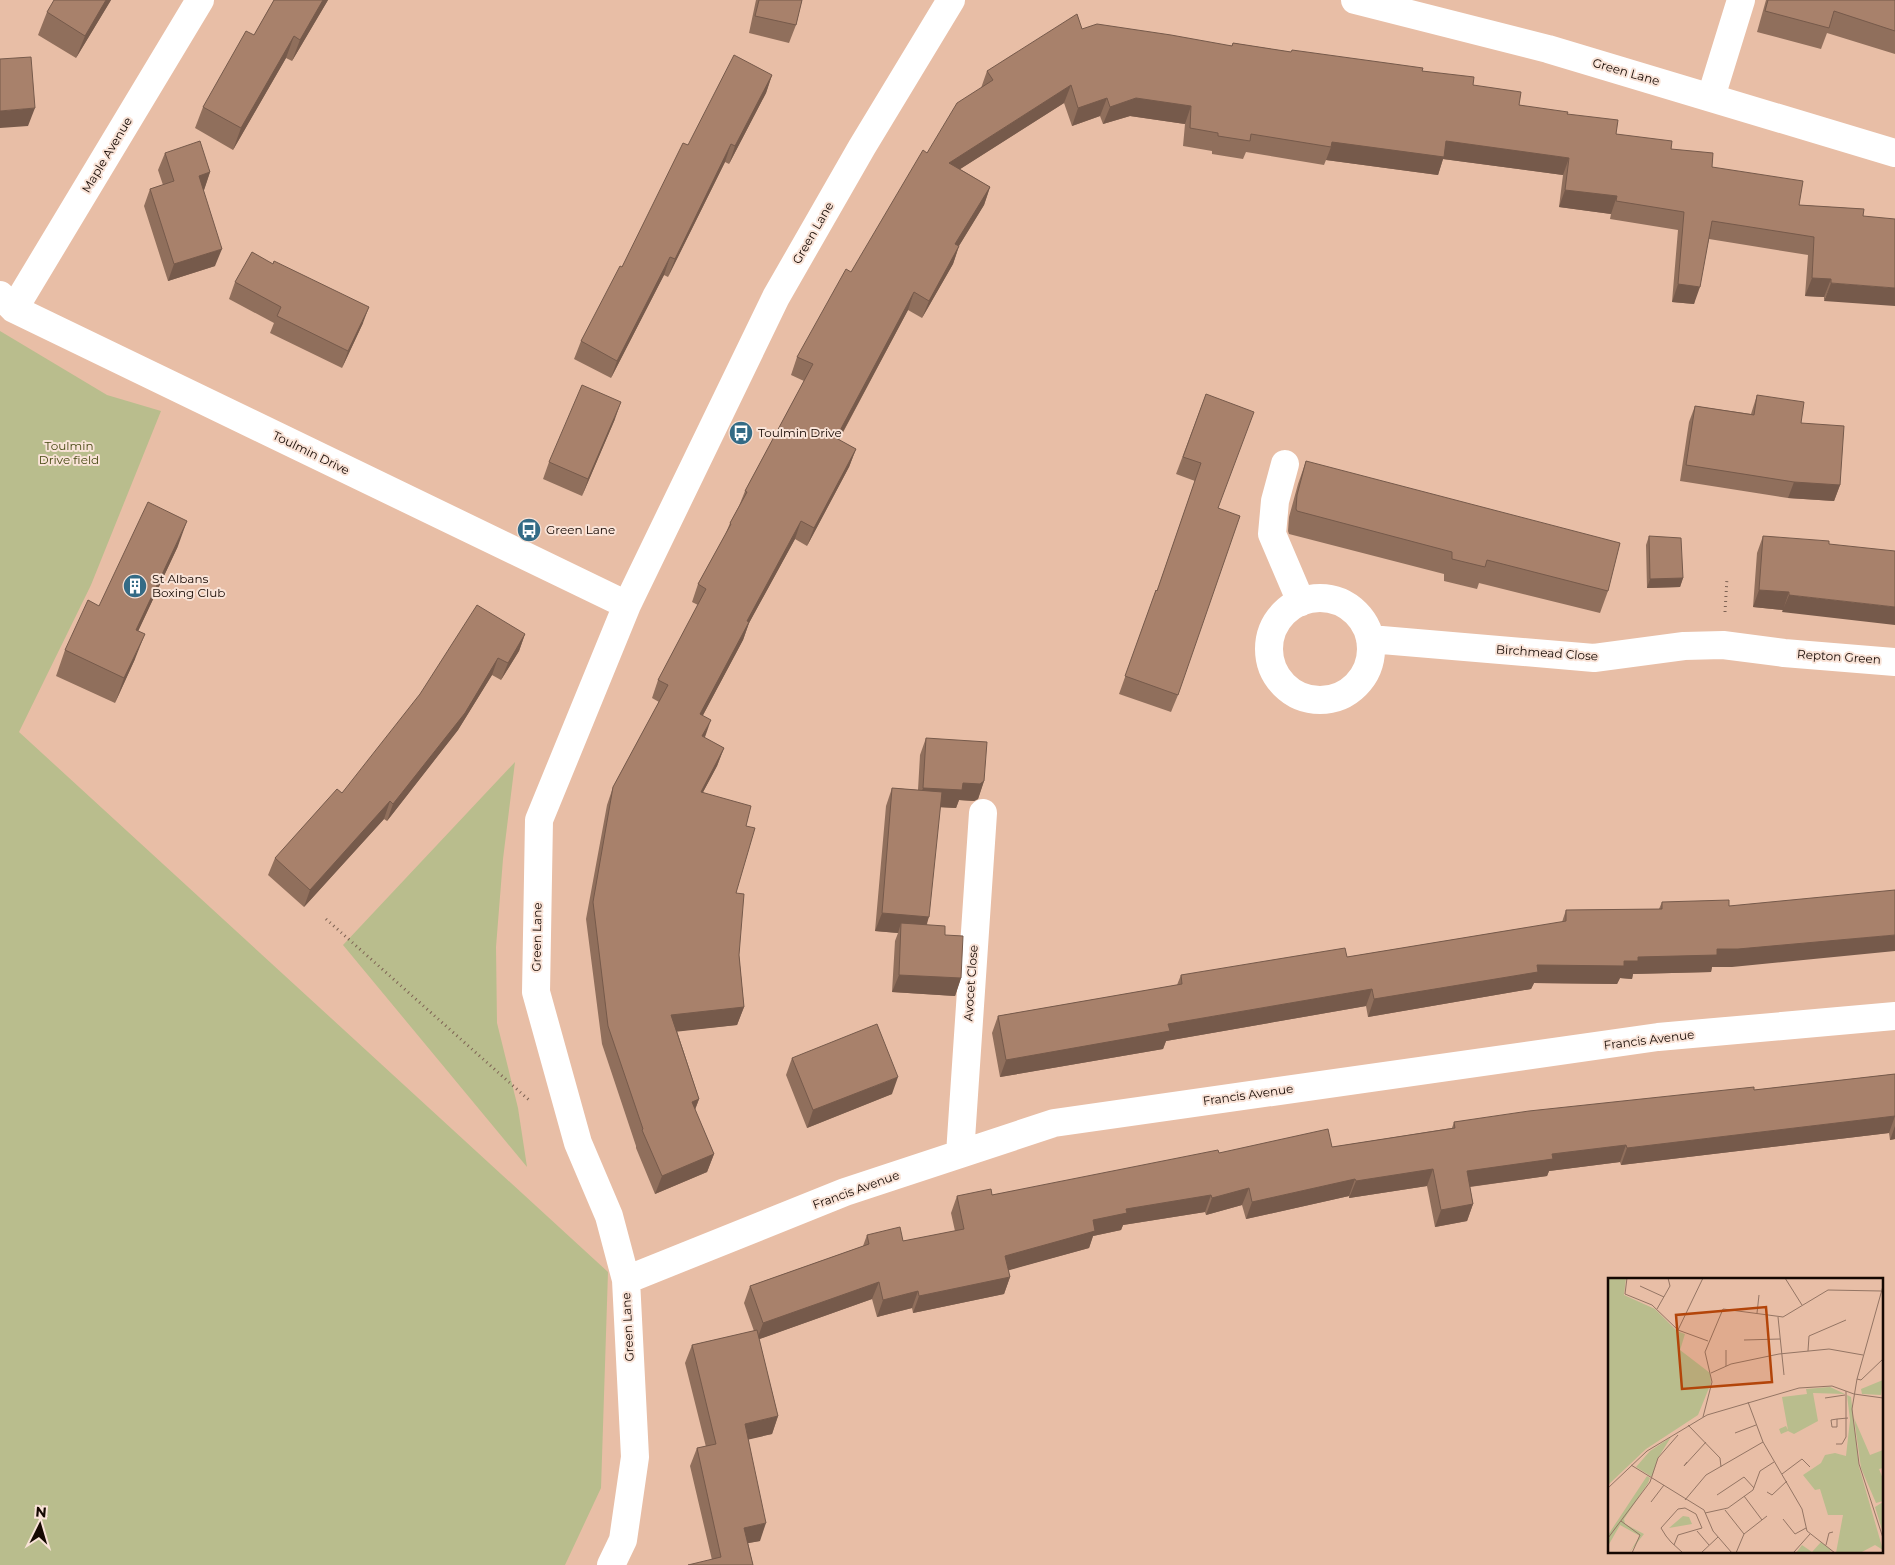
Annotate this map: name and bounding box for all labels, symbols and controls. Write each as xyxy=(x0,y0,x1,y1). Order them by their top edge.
street label: Green Lane xyxy=(1591,55,1661,88)
street label: Maple Avenue xyxy=(78,114,135,195)
street label: Green Lane xyxy=(789,199,836,266)
bus stop icon: Toulmin Drive xyxy=(728,420,754,446)
place label: Toulmin Drive xyxy=(758,425,842,440)
street label: Toulmin Drive xyxy=(270,427,352,478)
park label: Toulmin Drive field xyxy=(39,438,99,467)
bus stop icon: Green Lane xyxy=(516,517,542,543)
place label: Green Lane xyxy=(546,522,615,537)
place label: St Albans Boxing Club xyxy=(152,571,225,600)
building icon: St Albans Boxing Club xyxy=(122,573,148,599)
street label: Birchmead Close xyxy=(1496,641,1599,664)
street label: Repton Green xyxy=(1797,646,1881,667)
street label: Green Lane xyxy=(528,902,545,972)
street label: Avocet Close xyxy=(960,944,981,1022)
street label: Francis Avenue xyxy=(1603,1027,1695,1053)
street label: Francis Avenue xyxy=(1202,1081,1294,1108)
street label: Francis Avenue xyxy=(810,1167,901,1212)
inset map xyxy=(1608,1278,1882,1552)
street label: Green Lane xyxy=(618,1292,637,1362)
north arrow xyxy=(15,1500,65,1550)
text: N xyxy=(35,1503,48,1522)

